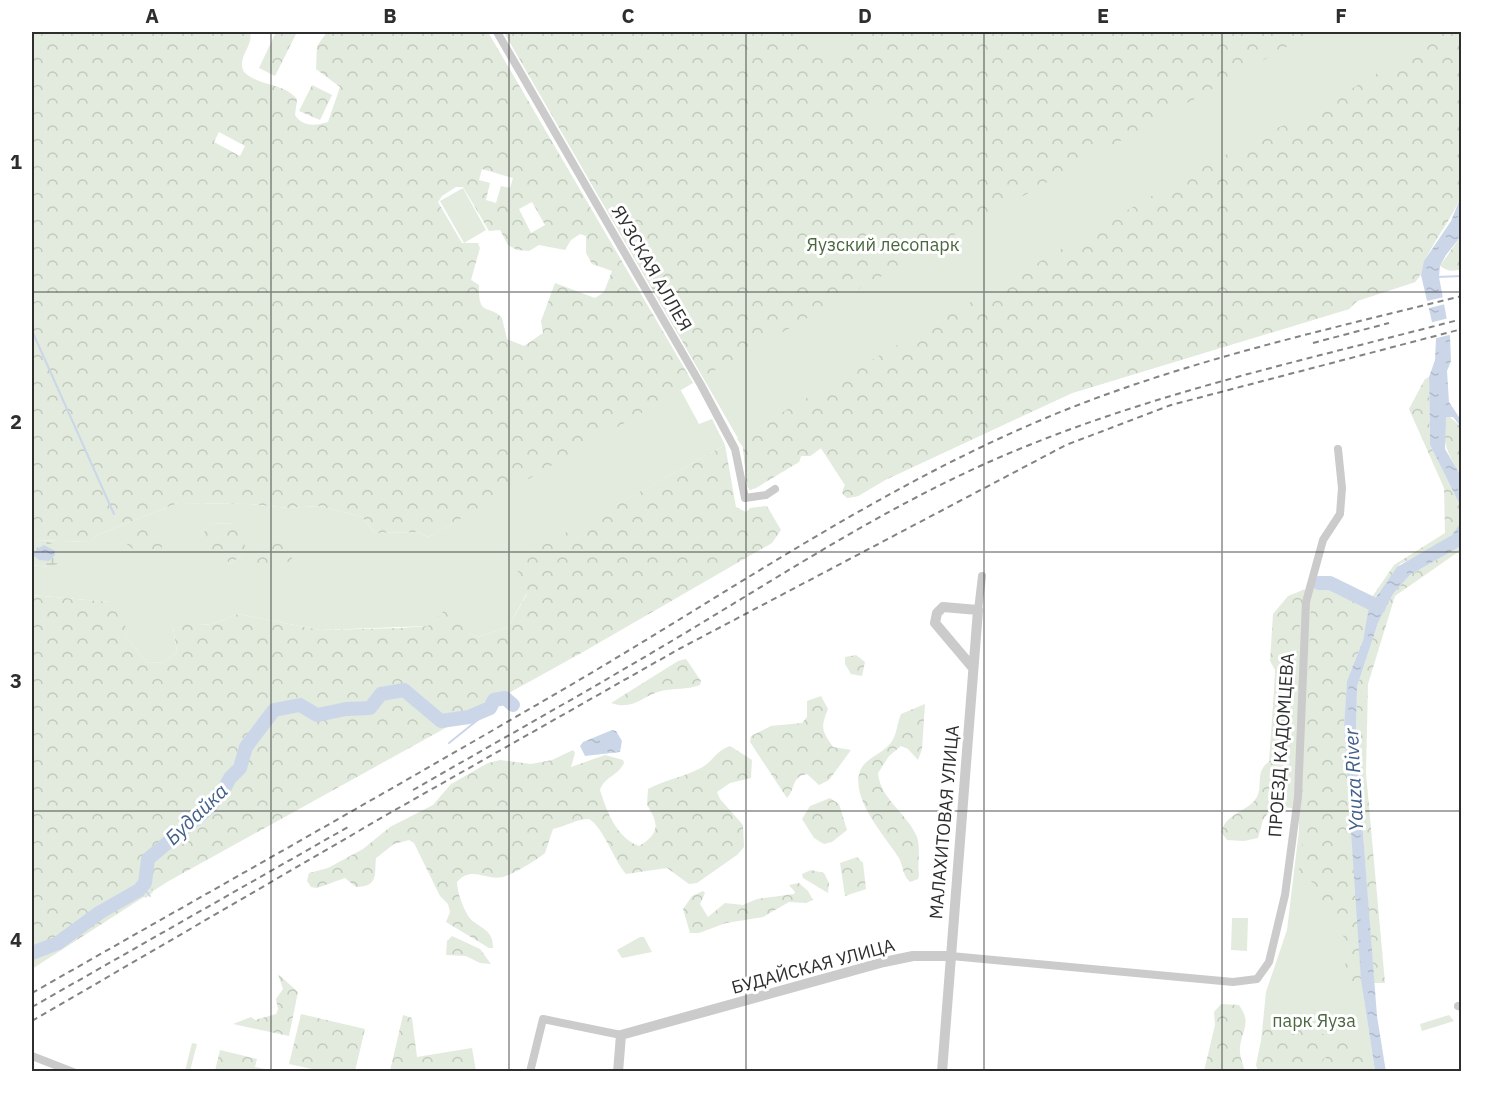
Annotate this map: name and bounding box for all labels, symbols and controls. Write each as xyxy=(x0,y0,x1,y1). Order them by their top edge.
text: A xyxy=(145,2,159,29)
text: B xyxy=(383,2,397,29)
text: C xyxy=(621,2,635,29)
text: D xyxy=(858,2,872,29)
text: E xyxy=(1097,2,1109,29)
text: F xyxy=(1335,2,1347,29)
text: 1 xyxy=(10,148,22,175)
street label: ЯУЗСКАЯ АЛЛЕЯ xyxy=(607,201,697,335)
park label: Яузский лесопарк xyxy=(806,233,960,256)
text: 2 xyxy=(10,408,22,435)
street label: ПРОЕЗД КАДОМЦЕВА xyxy=(1263,651,1299,838)
text: 3 xyxy=(10,667,22,694)
street label: МАЛАХИТОВАЯ УЛИЦА xyxy=(924,723,964,920)
water label: Yauza River xyxy=(1337,727,1369,832)
water label: Будайка xyxy=(159,777,233,851)
text: 4 xyxy=(10,926,22,953)
street label: БУДАЙСКАЯ УЛИЦА xyxy=(729,933,898,999)
park label: парк Яуза xyxy=(1272,1009,1356,1032)

